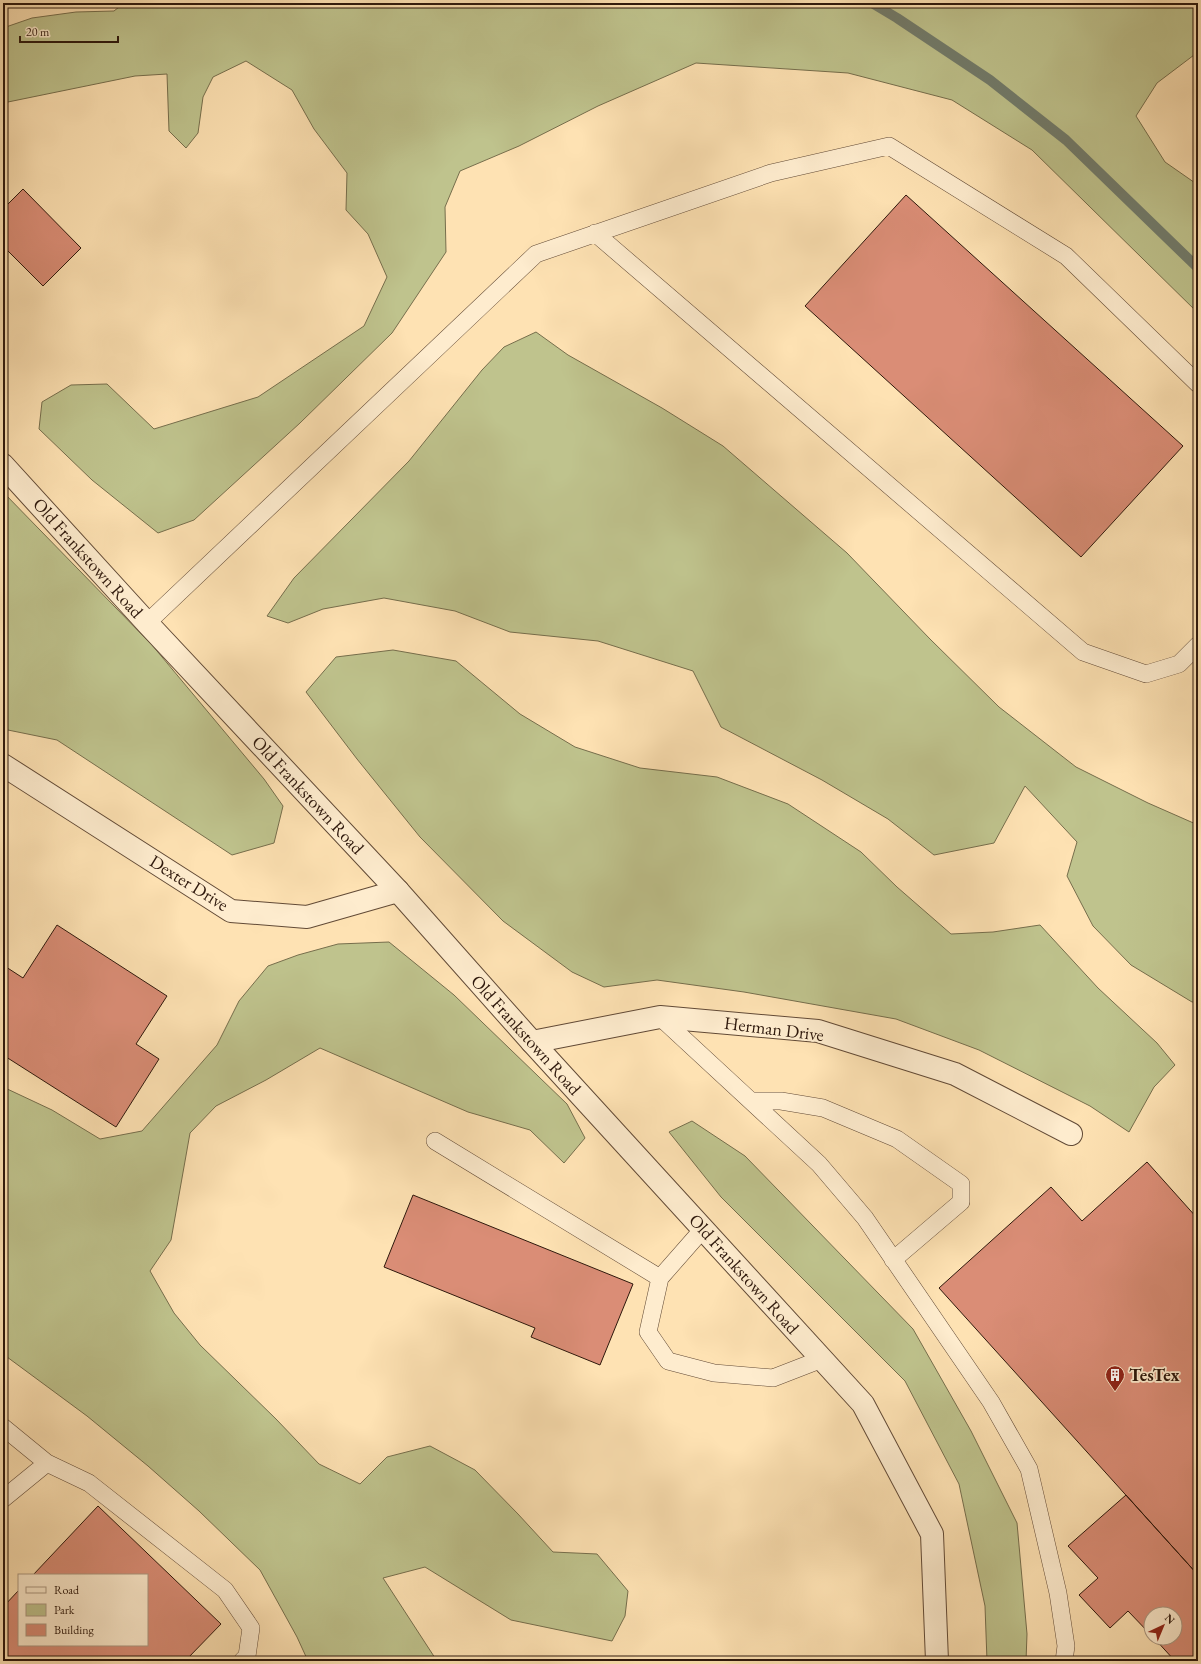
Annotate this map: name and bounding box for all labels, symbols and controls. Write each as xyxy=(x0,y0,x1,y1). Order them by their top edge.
scale bar xyxy=(20,18,118,44)
text: 20 m xyxy=(26,24,50,40)
street label: Old Frankstown Road xyxy=(28,493,149,623)
street label: Old Frankstown Road xyxy=(247,730,370,860)
street label: Dexter Drive xyxy=(146,849,233,916)
street label: Old Frankstown Road xyxy=(466,970,587,1100)
street label: Herman Drive xyxy=(723,1011,825,1046)
street label: Old Frankstown Road xyxy=(684,1209,805,1339)
place label: TesTex xyxy=(1129,1363,1180,1386)
building icon: TesTex xyxy=(1104,1364,1126,1392)
legend xyxy=(18,1574,148,1646)
text: Road xyxy=(54,1582,80,1598)
text: Park xyxy=(54,1602,75,1618)
north arrow xyxy=(1143,1606,1183,1646)
text: N xyxy=(1162,1611,1178,1627)
text: Building xyxy=(54,1622,95,1638)

